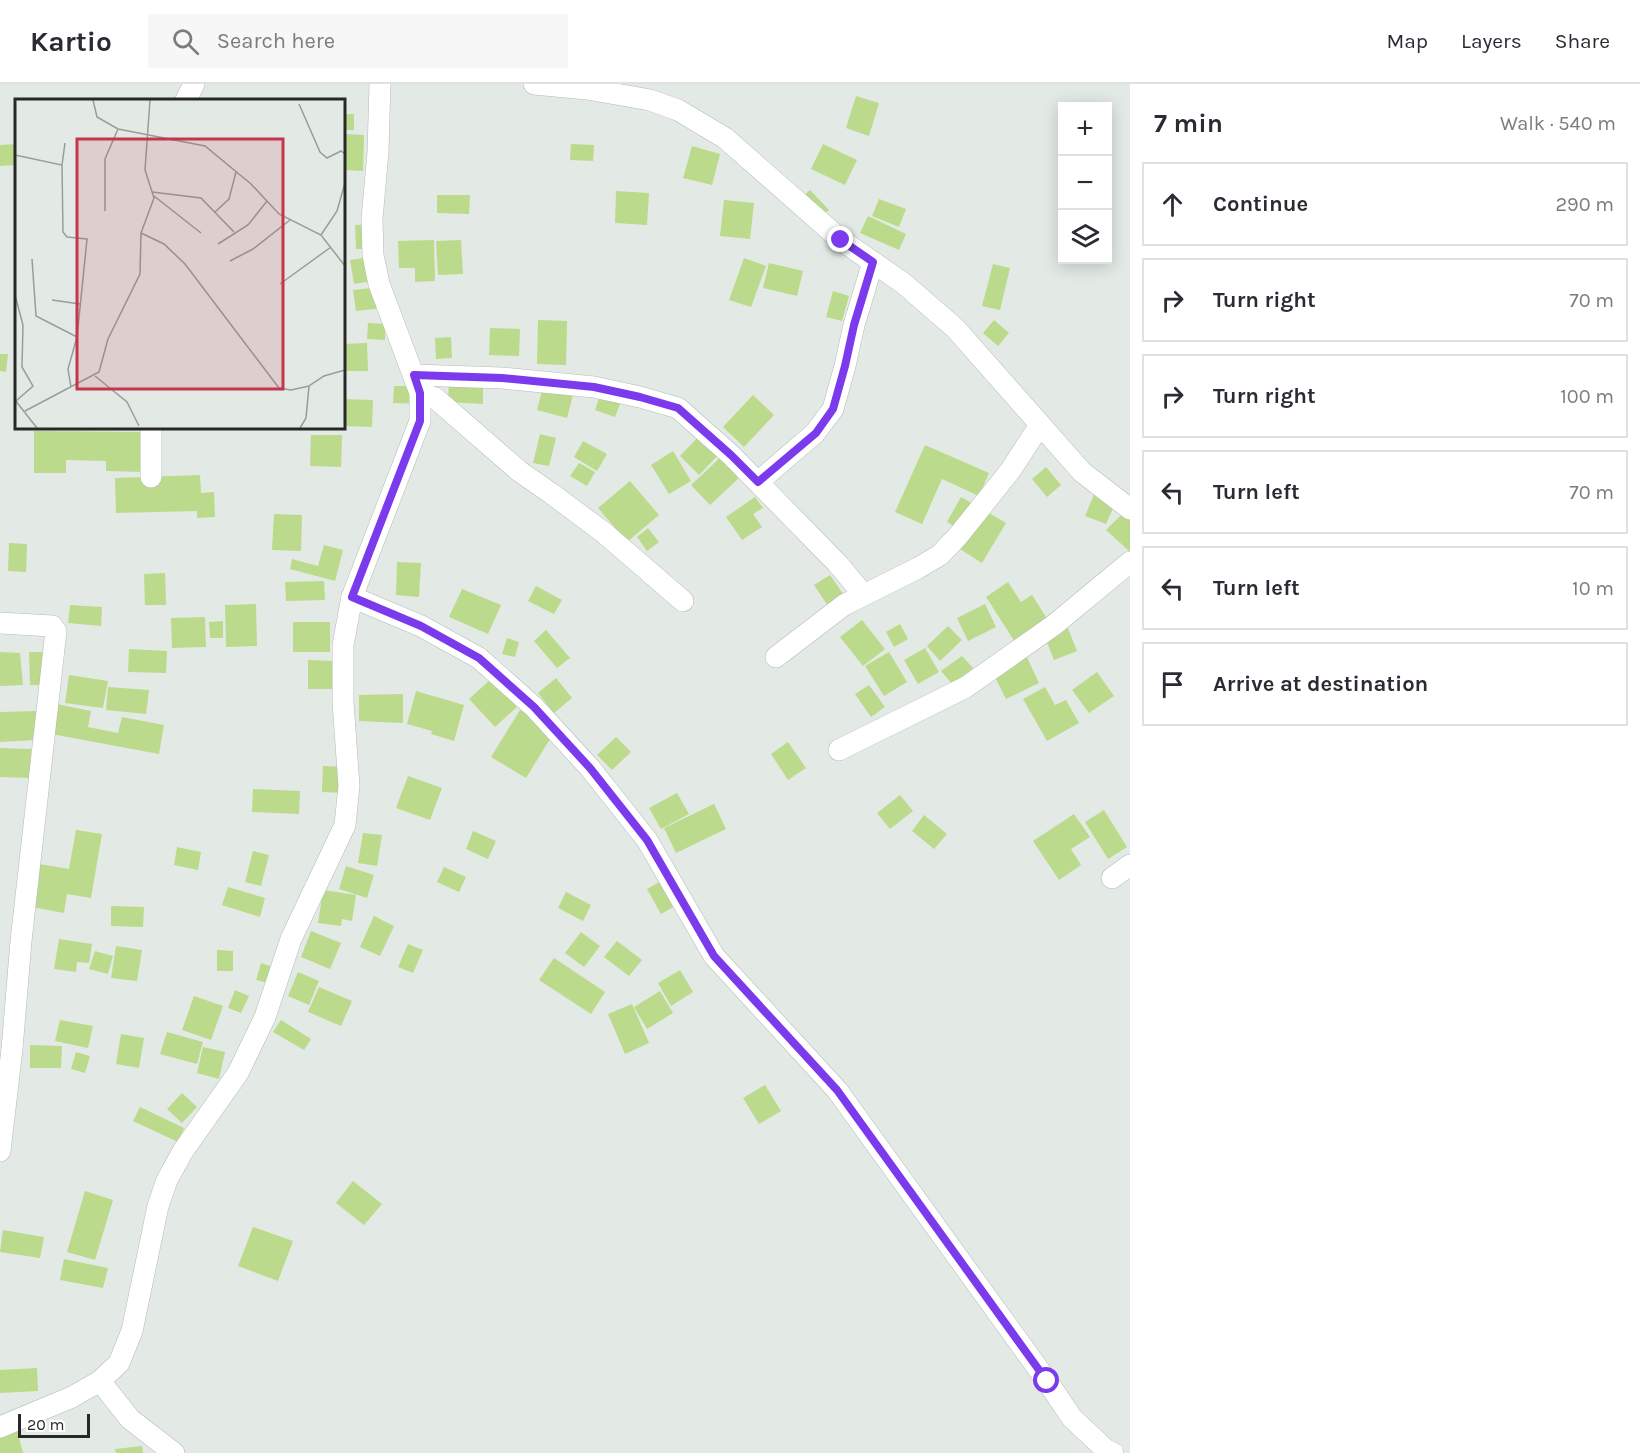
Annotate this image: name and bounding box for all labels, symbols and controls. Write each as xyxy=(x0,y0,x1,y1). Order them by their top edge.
search box xyxy=(148,14,568,68)
text: Kartio xyxy=(30,25,112,58)
icon: search xyxy=(169,25,202,58)
text: Search here xyxy=(217,28,335,54)
text: Map xyxy=(1386,29,1428,53)
text: Layers xyxy=(1461,29,1522,53)
text: Share xyxy=(1555,29,1610,53)
inset map xyxy=(15,99,345,429)
map controls xyxy=(1058,102,1112,264)
button: + xyxy=(1058,102,1112,156)
text: 7 min xyxy=(1154,108,1223,139)
text: Walk · 540 m xyxy=(1500,112,1616,135)
button: − xyxy=(1058,156,1112,210)
icon: ahead xyxy=(1156,188,1189,221)
text: Continue xyxy=(1213,191,1308,217)
text: 290 m xyxy=(1555,193,1614,216)
button: layers xyxy=(1058,210,1112,264)
route end xyxy=(827,226,853,252)
icon: right xyxy=(1156,284,1189,317)
text: Turn right xyxy=(1213,287,1316,313)
text: 70 m xyxy=(1569,289,1614,312)
icon: right xyxy=(1156,380,1189,413)
text: Turn right xyxy=(1213,383,1316,409)
text: 100 m xyxy=(1560,385,1614,408)
icon: left xyxy=(1156,476,1189,509)
text: Turn left xyxy=(1213,479,1300,505)
text: 70 m xyxy=(1569,481,1614,504)
icon: left xyxy=(1156,572,1189,605)
text: Turn left xyxy=(1213,575,1300,601)
text: 10 m xyxy=(1572,577,1614,600)
icon: arrive xyxy=(1156,668,1189,701)
text: Arrive at destination xyxy=(1213,671,1428,697)
route start xyxy=(1033,1367,1059,1393)
scale bar xyxy=(18,1411,90,1438)
text: 20 m xyxy=(27,1415,65,1434)

